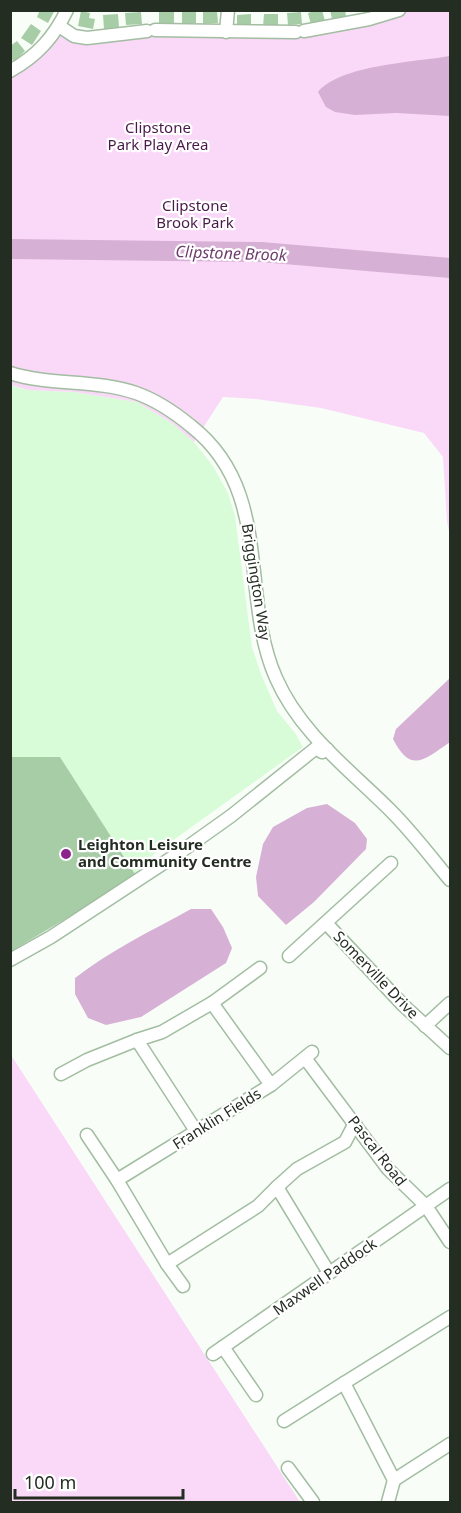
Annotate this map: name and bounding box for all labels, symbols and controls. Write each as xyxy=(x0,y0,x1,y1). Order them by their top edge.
park label: Clipstone Park Play Area xyxy=(108,117,208,154)
park label: Clipstone Brook Park xyxy=(156,195,234,232)
water label: Clipstone Brook xyxy=(175,240,288,266)
street label: Briggington Way xyxy=(238,522,276,642)
place label: Leighton Leisure and Community Centre xyxy=(78,834,252,871)
marker: Leighton Leisure and Community Centre xyxy=(59,847,73,861)
street label: Somerville Drive xyxy=(330,926,424,1023)
street label: Franklin Fields xyxy=(168,1083,264,1153)
street label: Pascal Road xyxy=(344,1111,412,1190)
street label: Maxwell Paddock xyxy=(269,1233,380,1319)
scale bar xyxy=(15,1462,183,1500)
text: 100 m xyxy=(24,1470,76,1494)

